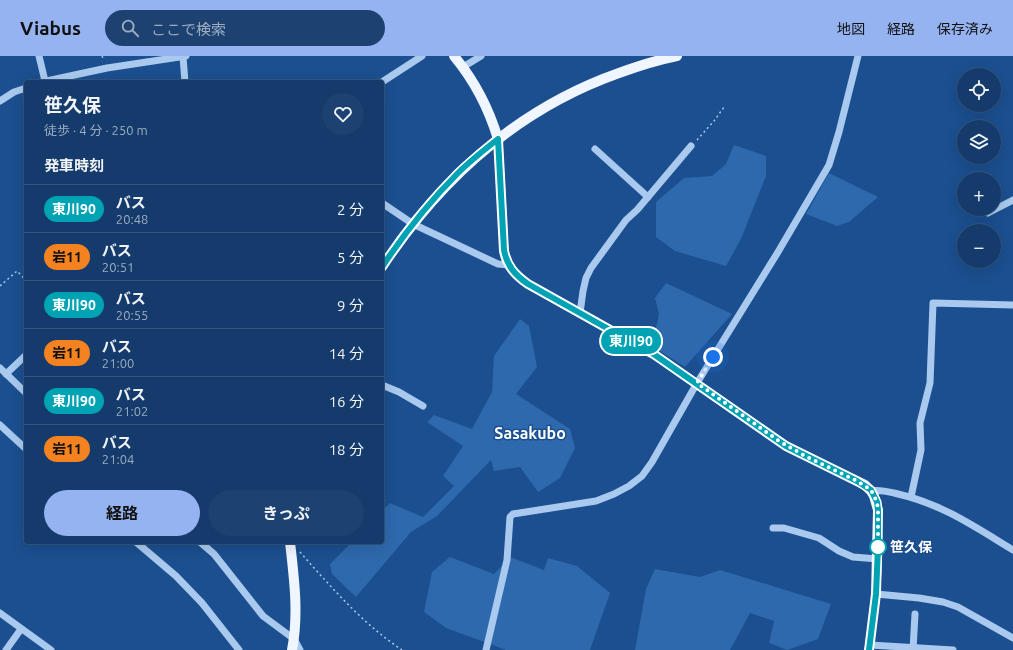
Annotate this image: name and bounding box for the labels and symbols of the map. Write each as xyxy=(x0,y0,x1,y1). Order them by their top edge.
line badge: 東川90 xyxy=(603,328,659,354)
your location xyxy=(703,347,723,367)
district label: Sasakubo xyxy=(494,424,566,442)
marker: 笹久保 xyxy=(869,538,887,556)
place label: 笹久保 xyxy=(890,539,932,555)

